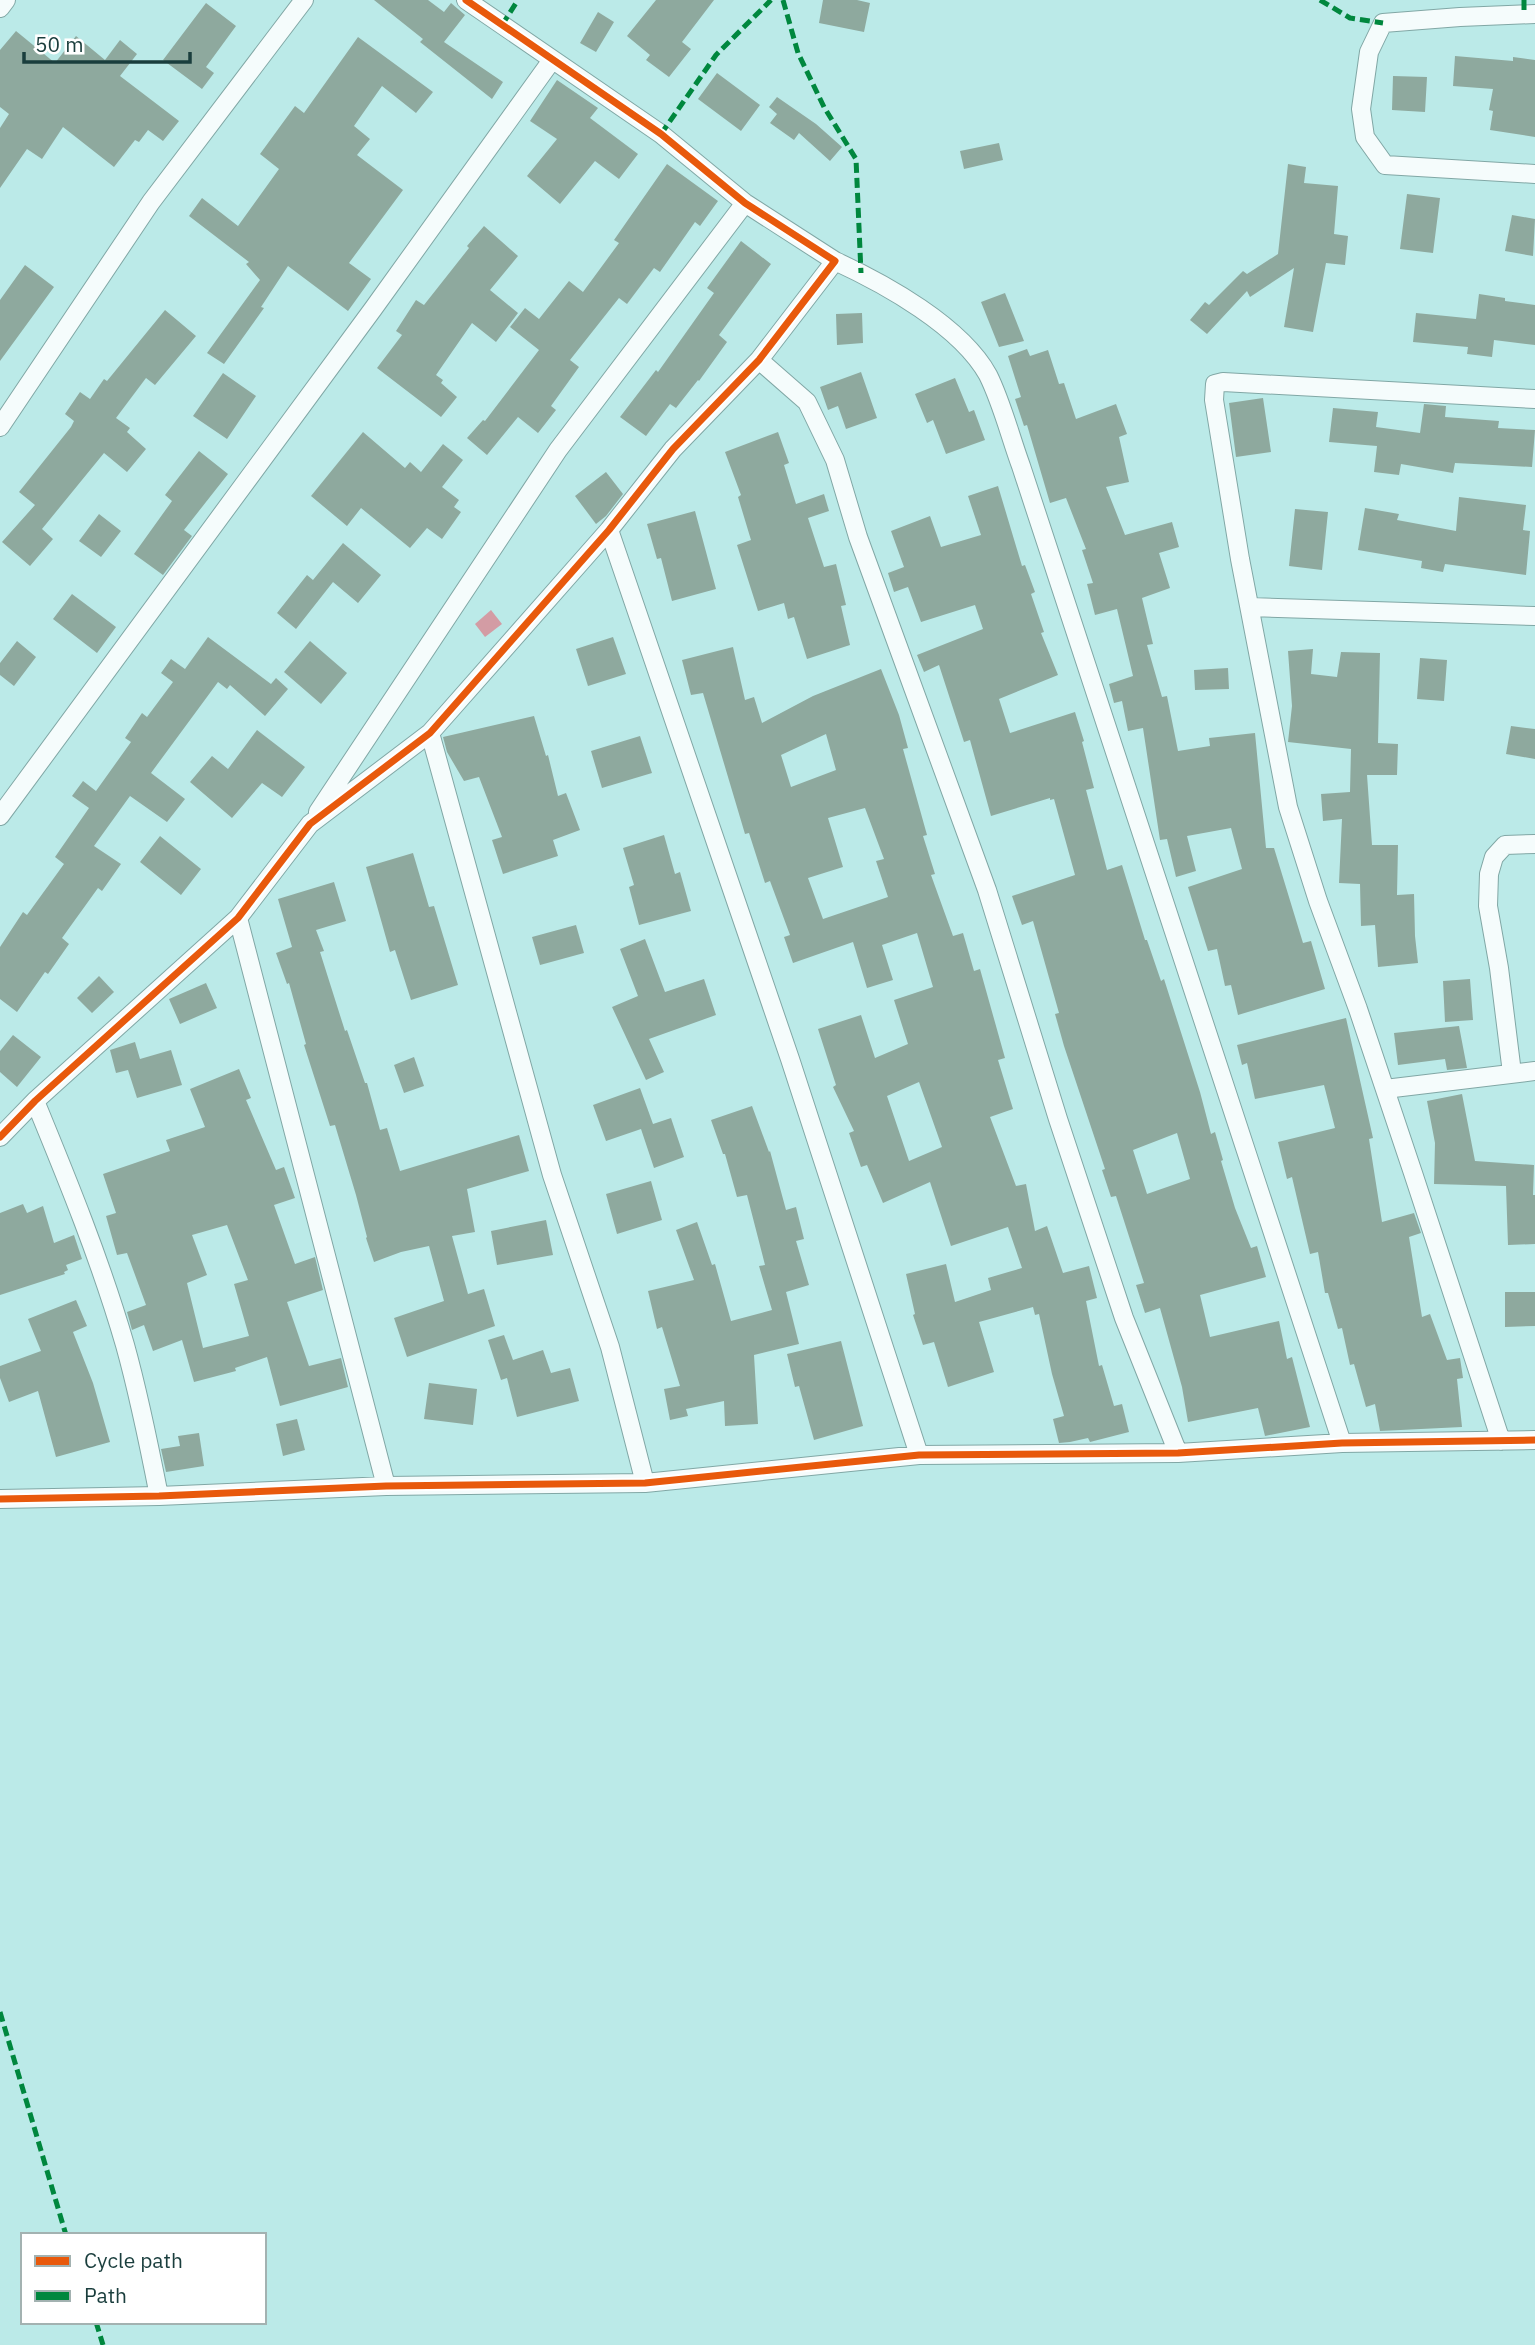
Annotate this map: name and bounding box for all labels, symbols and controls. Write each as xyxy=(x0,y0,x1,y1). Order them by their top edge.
scale bar xyxy=(24,21,191,65)
text: 50 m xyxy=(35,30,84,58)
legend xyxy=(21,2233,266,2324)
text: Cycle path xyxy=(84,2246,183,2274)
text: Path xyxy=(84,2281,127,2309)

